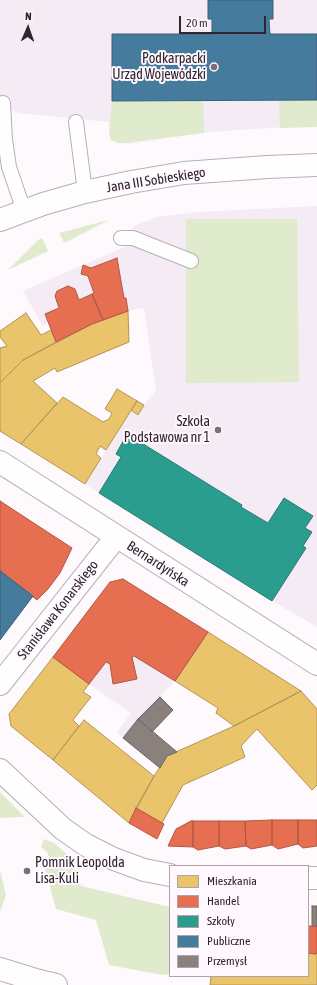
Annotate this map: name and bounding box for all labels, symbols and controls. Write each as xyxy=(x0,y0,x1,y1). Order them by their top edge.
north arrow xyxy=(8,8,48,48)
scale bar xyxy=(181,8,268,34)
text: N xyxy=(25,10,32,22)
text: 20 m xyxy=(186,16,208,30)
place label: Podkarpacki Urząd Wojewódzki xyxy=(112,51,206,84)
marker: Podkarpacki Urząd Wojewódzki xyxy=(209,62,219,72)
street label: Jana III Sobieskiego xyxy=(105,164,207,196)
place label: Szkoła Podstawowa nr 1 xyxy=(124,414,210,446)
marker: Szkoła Podstawowa nr 1 xyxy=(213,425,223,435)
street label: Bernardyńska xyxy=(124,538,192,590)
street label: Stanisława Konarskiego xyxy=(14,557,102,663)
place label: Pomnik Leopolda Lisa-Kuli xyxy=(35,855,125,888)
legend xyxy=(169,865,309,977)
marker: Pomnik Leopolda Lisa-Kuli xyxy=(22,866,32,876)
text: Mieszkania xyxy=(207,874,257,888)
text: Handel xyxy=(207,894,240,908)
text: Szkoły xyxy=(207,914,235,928)
text: Publiczne xyxy=(207,934,250,948)
text: Przemysł xyxy=(207,954,247,968)

